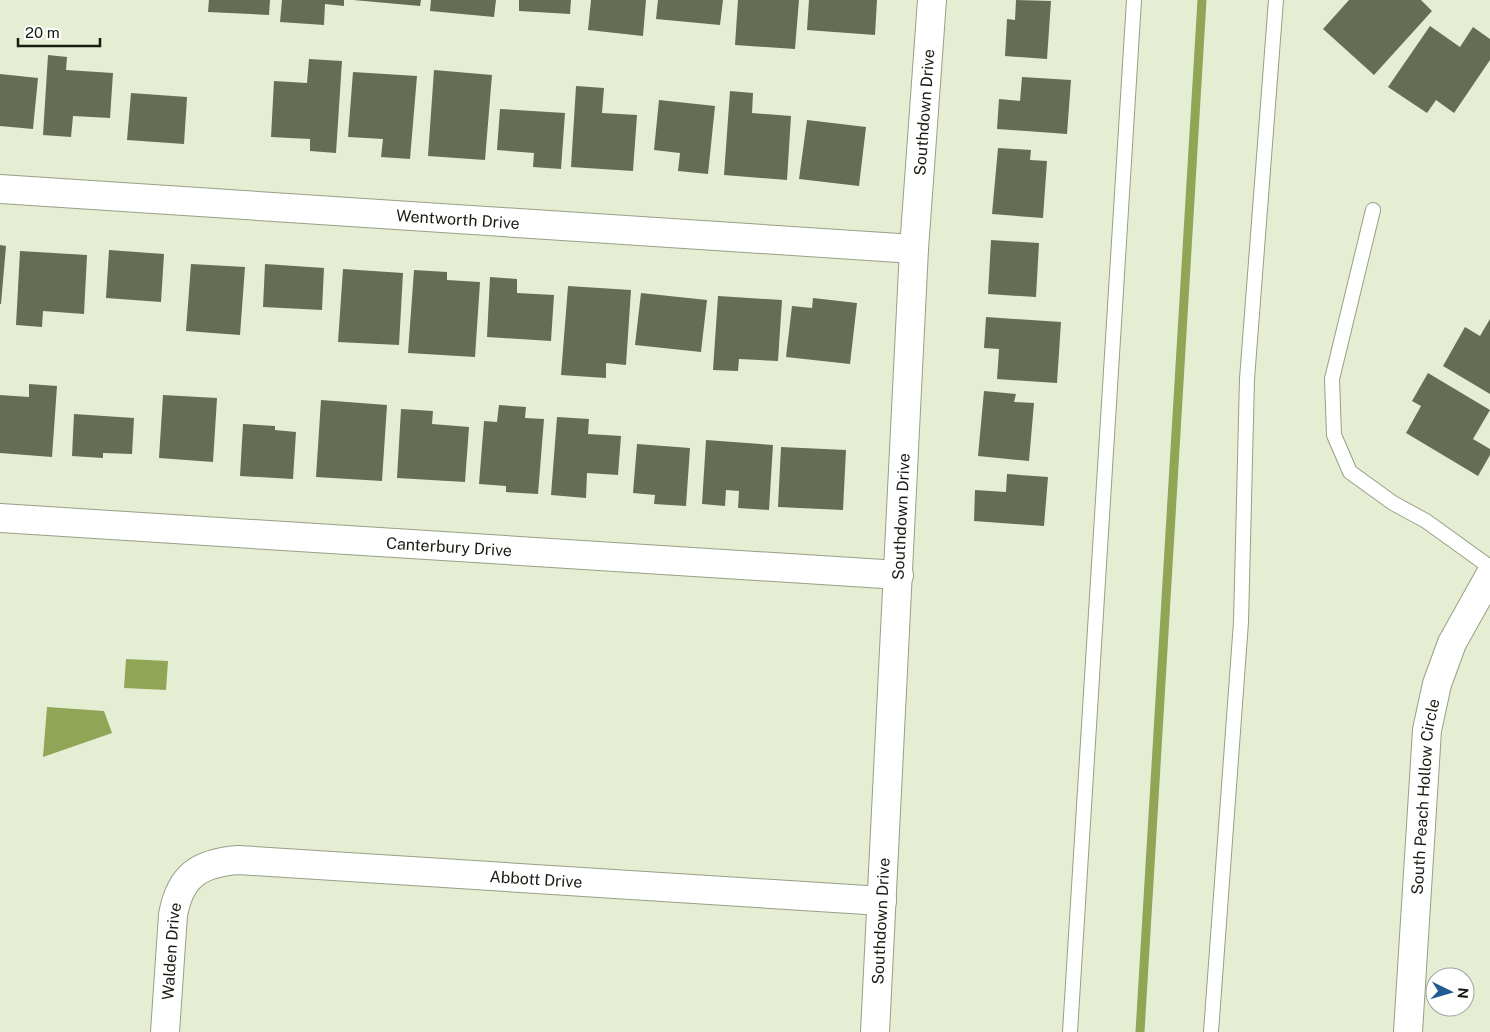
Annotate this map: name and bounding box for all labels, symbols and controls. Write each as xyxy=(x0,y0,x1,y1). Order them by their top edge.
scale bar xyxy=(18,15,100,47)
text: 20 m xyxy=(25,24,60,41)
street label: Southdown Drive xyxy=(910,48,938,176)
street label: Wentworth Drive xyxy=(396,206,520,233)
street label: Southdown Drive xyxy=(889,453,914,581)
street label: Canterbury Drive xyxy=(386,534,513,560)
street label: South Peach Hollow Circle xyxy=(1408,697,1444,895)
street label: Southdown Drive xyxy=(868,857,894,985)
street label: Abbott Drive xyxy=(489,867,583,892)
street label: Walden Drive xyxy=(158,900,186,1001)
north arrow xyxy=(1425,967,1475,1017)
text: N xyxy=(1455,987,1471,999)

